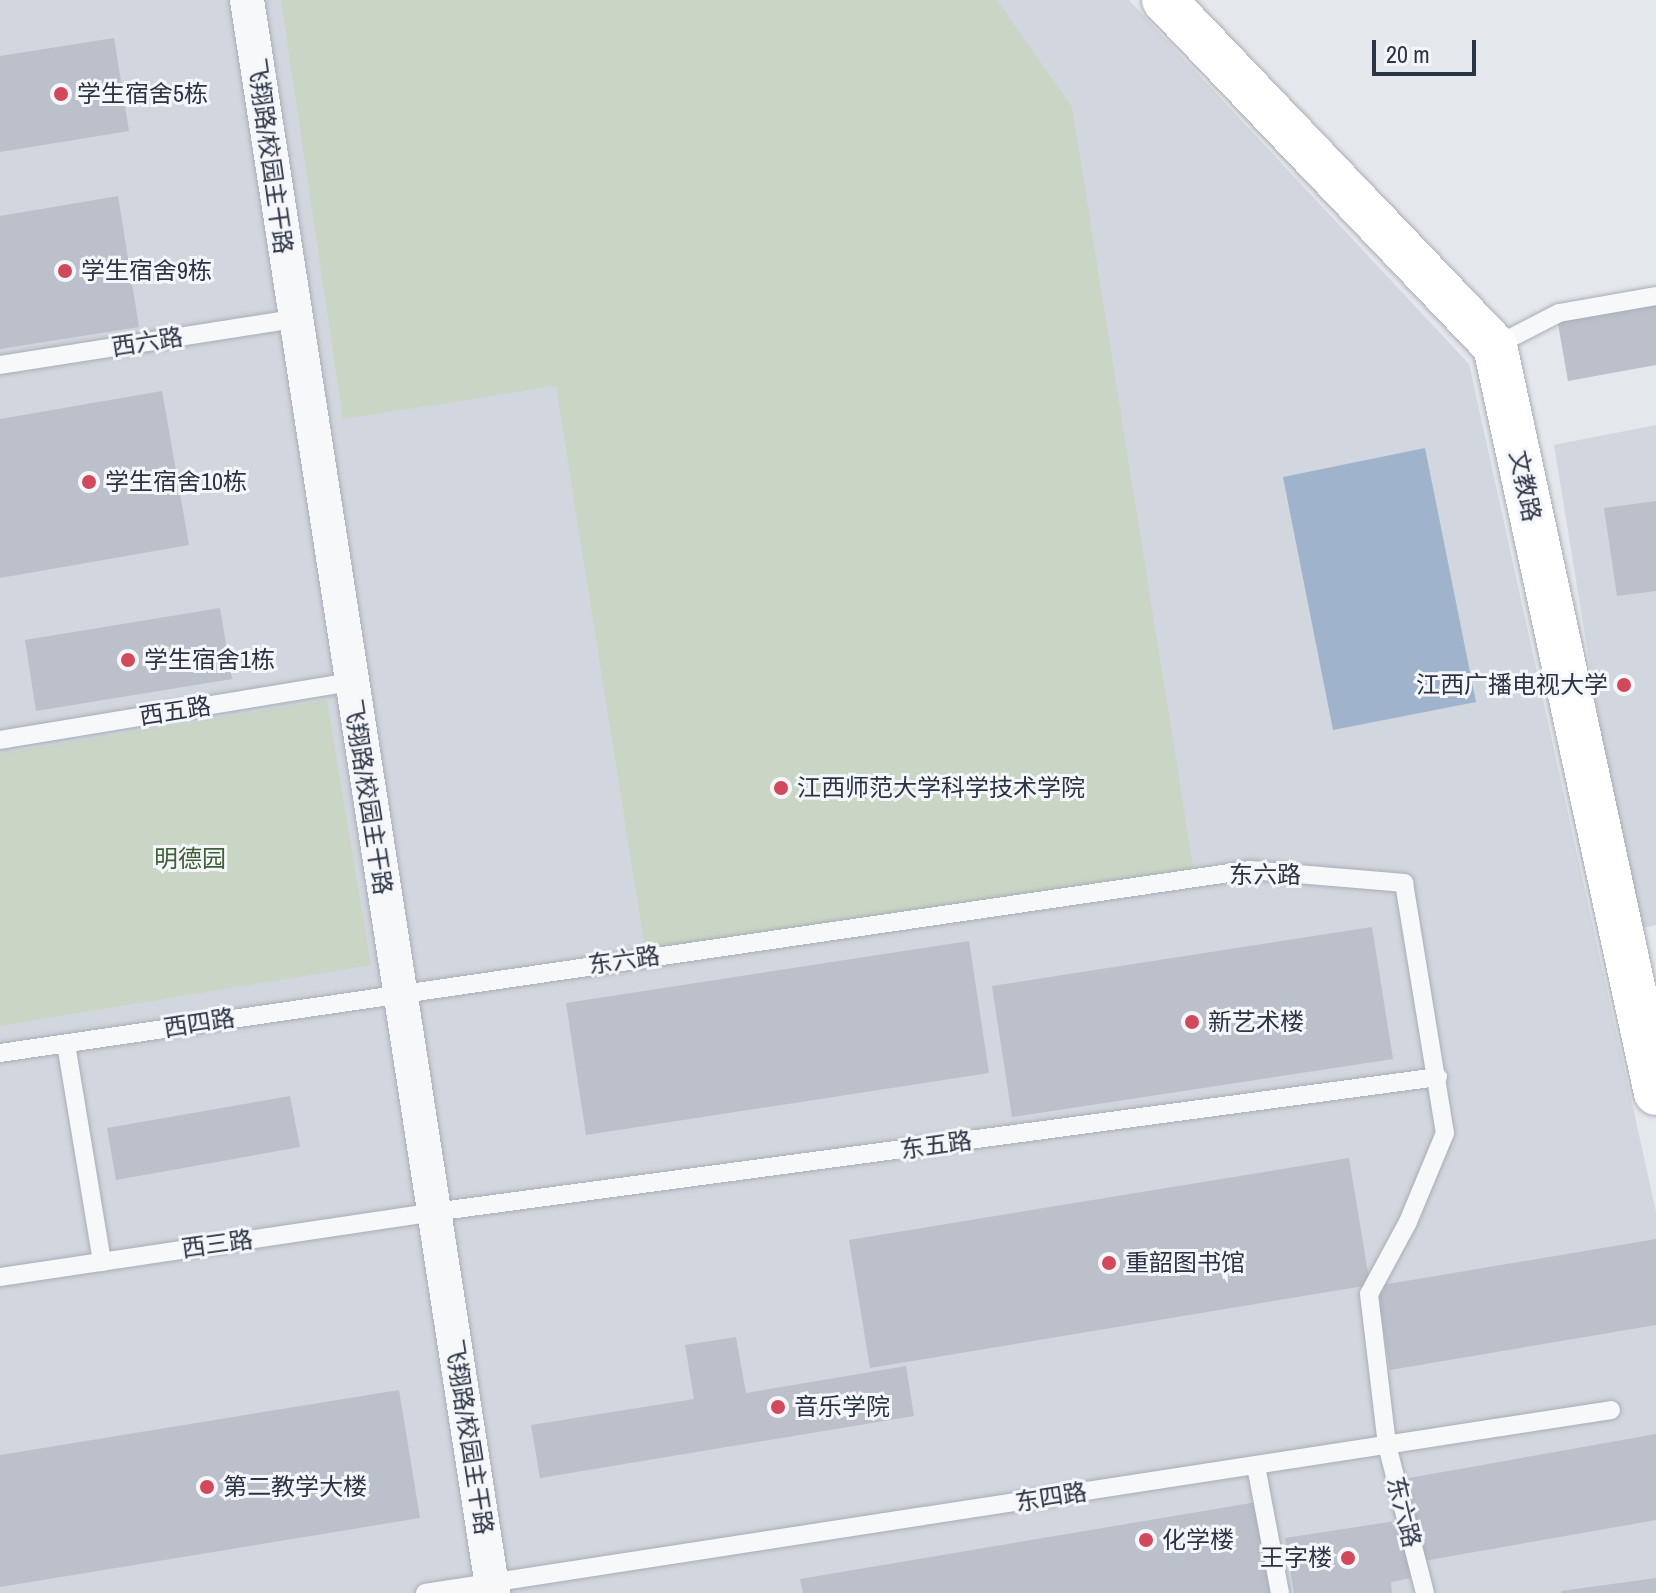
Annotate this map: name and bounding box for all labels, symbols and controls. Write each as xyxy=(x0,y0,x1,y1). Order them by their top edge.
scale bar xyxy=(1376,24,1480,74)
text: 20 m xyxy=(1386,38,1430,70)
street label: 飞翔路/校园主干路 xyxy=(242,56,298,256)
place label: 学生宿舍5栋 xyxy=(77,80,208,108)
marker: 学生宿舍5栋 xyxy=(52,85,70,103)
place label: 学生宿舍9栋 xyxy=(81,257,212,285)
marker: 学生宿舍9栋 xyxy=(56,262,74,280)
street label: 西六路 xyxy=(109,322,185,362)
street label: 文教路 xyxy=(1503,448,1547,524)
place label: 学生宿舍10栋 xyxy=(105,468,247,496)
marker: 学生宿舍10栋 xyxy=(80,473,98,491)
place label: 学生宿舍1栋 xyxy=(144,646,275,674)
marker: 学生宿舍1栋 xyxy=(119,651,137,669)
place label: 江西广播电视大学 xyxy=(1416,671,1608,699)
marker: 江西广播电视大学 xyxy=(1615,676,1633,694)
street label: 西五路 xyxy=(137,691,213,731)
street label: 飞翔路/校园主干路 xyxy=(338,697,398,897)
place label: 江西师范大学科学技术学院 xyxy=(797,774,1085,802)
marker: 江西师范大学科学技术学院 xyxy=(772,779,790,797)
park label: 明德园 xyxy=(154,845,226,873)
street label: 东六路 xyxy=(1229,861,1301,889)
street label: 东六路 xyxy=(586,941,662,979)
street label: 西四路 xyxy=(161,1003,237,1043)
place label: 新艺术楼 xyxy=(1208,1008,1304,1036)
marker: 新艺术楼 xyxy=(1183,1013,1201,1031)
street label: 东五路 xyxy=(898,1126,974,1164)
street label: 西三路 xyxy=(179,1225,255,1263)
place label: 重韶图书馆 xyxy=(1125,1249,1245,1277)
marker: 重韶图书馆 xyxy=(1100,1254,1118,1272)
street label: 飞翔路/校园主干路 xyxy=(439,1337,499,1537)
place label: 音乐学院 xyxy=(794,1393,890,1421)
marker: 音乐学院 xyxy=(769,1398,787,1416)
place label: 第二教学大楼 xyxy=(223,1473,367,1501)
street label: 东六路 xyxy=(1381,1474,1427,1550)
street label: 东四路 xyxy=(1013,1477,1089,1517)
marker: 第二教学大楼 xyxy=(198,1478,216,1496)
place label: 化学楼 xyxy=(1162,1526,1234,1554)
marker: 化学楼 xyxy=(1137,1531,1155,1549)
place label: 王字楼 xyxy=(1260,1544,1332,1572)
marker: 王字楼 xyxy=(1339,1549,1357,1567)

